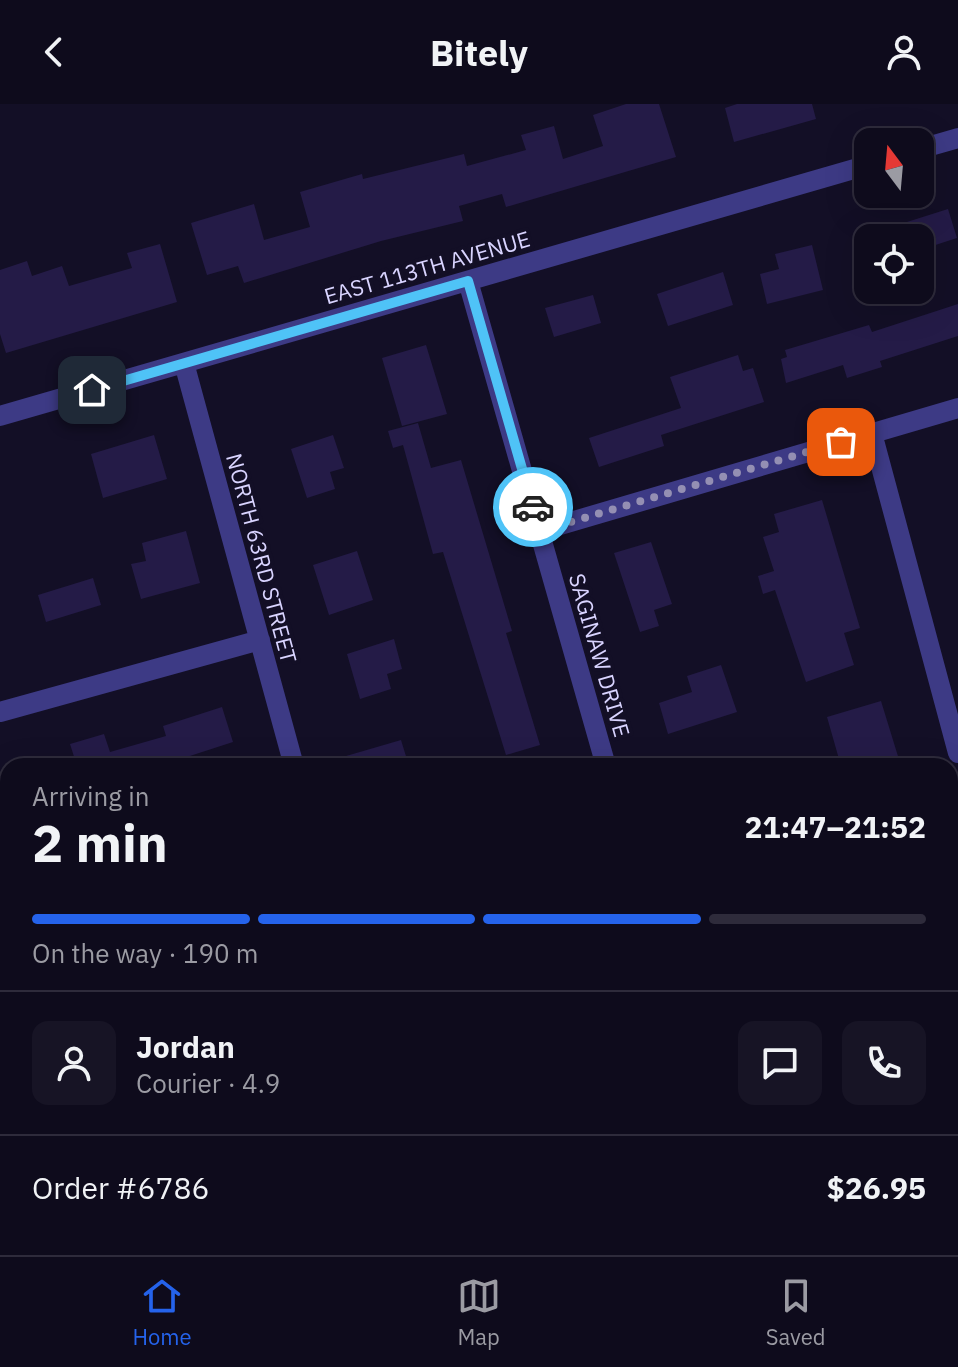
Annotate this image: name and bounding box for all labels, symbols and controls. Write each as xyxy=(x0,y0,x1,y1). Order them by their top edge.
text: Bitely xyxy=(430,29,528,76)
icon: back xyxy=(32,30,76,74)
icon: person xyxy=(882,30,926,74)
north arrow xyxy=(854,128,934,208)
map controls xyxy=(854,128,934,304)
street label: EAST 113TH AVENUE xyxy=(321,224,533,310)
button: locate xyxy=(854,224,934,304)
pin xyxy=(58,356,126,424)
icon: home xyxy=(70,368,114,412)
pin xyxy=(807,408,875,476)
icon: bag xyxy=(819,420,863,464)
street label: NORTH 63RD STREET xyxy=(220,450,304,666)
courier xyxy=(493,467,573,547)
icon: car xyxy=(511,485,555,529)
street label: SAGINAW DRIVE xyxy=(563,570,637,740)
text: Arriving in xyxy=(32,779,149,813)
text: 21:47–21:52 xyxy=(745,807,926,846)
text: 2 min xyxy=(32,809,168,876)
text: On the way · 190 m xyxy=(32,936,258,970)
button: person xyxy=(32,1021,116,1105)
button: chat xyxy=(738,1021,822,1105)
button: phone xyxy=(842,1021,926,1105)
text: Jordan xyxy=(136,1027,235,1066)
text: Courier · 4.9 xyxy=(136,1066,280,1100)
text: Order #6786 xyxy=(32,1168,209,1207)
text: $26.95 xyxy=(827,1168,926,1207)
tab: Home xyxy=(132,1274,192,1351)
tab: Map xyxy=(457,1274,501,1351)
tab: Saved xyxy=(766,1274,825,1351)

